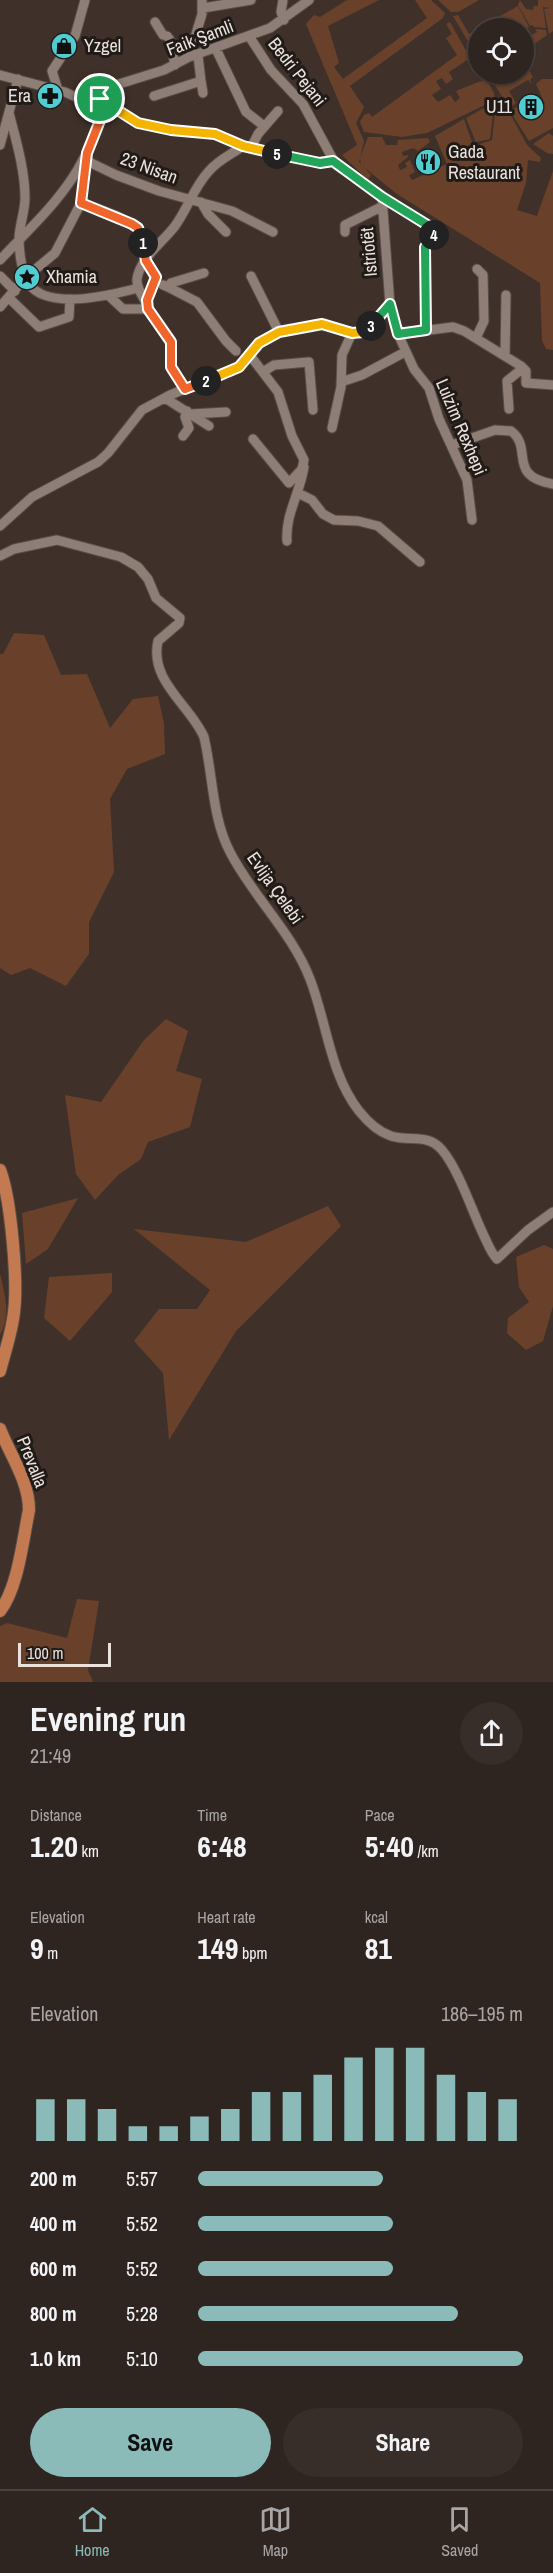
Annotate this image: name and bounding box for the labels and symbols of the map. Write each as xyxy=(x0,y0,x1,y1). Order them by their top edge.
street label: Faik Şamli xyxy=(163,13,237,62)
shop icon: Yzgel xyxy=(49,31,79,61)
street label: Bedri Pejani xyxy=(263,32,332,111)
place label: Yzgel xyxy=(84,33,121,58)
pin xyxy=(74,73,125,124)
pharmacy icon: Era xyxy=(35,81,65,111)
place label: Era xyxy=(8,83,31,108)
building icon: U11 xyxy=(516,92,546,122)
place label: U11 xyxy=(486,94,513,119)
pin: 5 xyxy=(262,139,292,169)
place label: Gada Restaurant xyxy=(448,139,520,185)
street label: 23 Nisan xyxy=(117,146,181,189)
restaurant icon: Gada Restaurant xyxy=(413,147,443,177)
pin: 4 xyxy=(419,220,449,250)
street label: Istriotët xyxy=(354,226,383,278)
pin: 1 xyxy=(128,228,158,258)
place icon: Xhamia xyxy=(12,262,42,292)
place label: Xhamia xyxy=(46,264,97,289)
pin: 3 xyxy=(356,311,386,341)
pin: 2 xyxy=(191,366,221,396)
street label: Lulzim Rexhepi xyxy=(430,375,493,479)
street label: Evlija Çelebi xyxy=(241,847,309,929)
street label: Prevalla xyxy=(11,1432,54,1491)
scale bar xyxy=(18,1640,111,1668)

